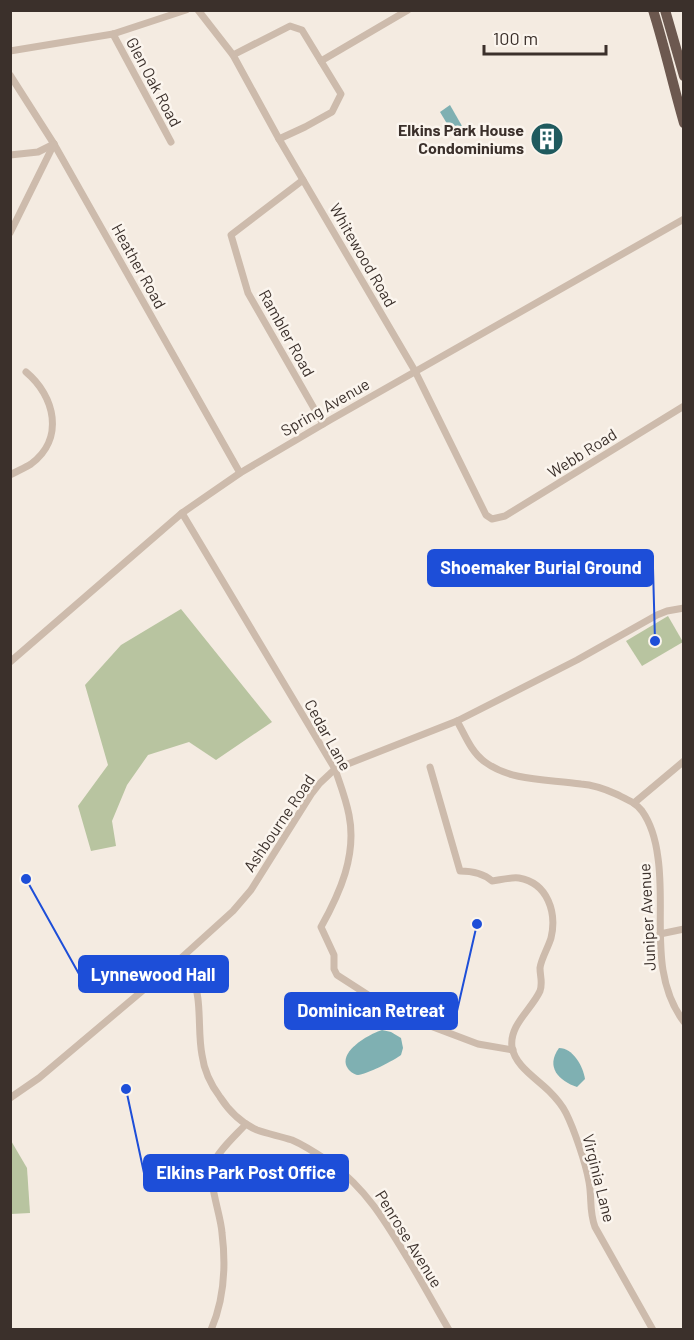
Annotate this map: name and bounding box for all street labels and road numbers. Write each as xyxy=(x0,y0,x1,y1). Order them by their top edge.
street label: Glen Oak Road xyxy=(123,34,186,130)
street label: Whitewood Road xyxy=(326,199,401,310)
street label: Heather Road xyxy=(108,220,171,312)
street label: Rambler Road xyxy=(256,286,319,380)
street label: Spring Avenue xyxy=(277,374,373,440)
street label: Webb Road xyxy=(544,424,620,481)
street label: Cedar Lane xyxy=(301,696,356,774)
street label: Ashbourne Road xyxy=(239,770,318,875)
street label: Juniper Avenue xyxy=(634,863,659,971)
street label: Virginia Lane xyxy=(579,1132,620,1224)
street label: Penrose Avenue xyxy=(372,1187,447,1291)

